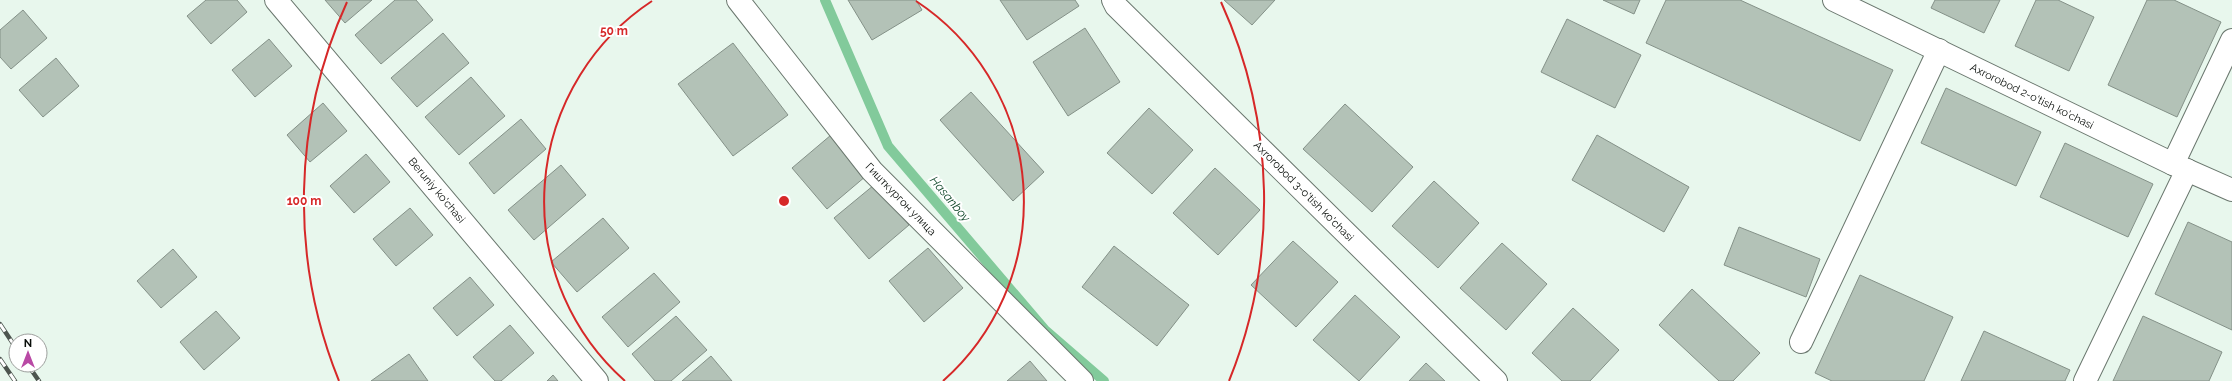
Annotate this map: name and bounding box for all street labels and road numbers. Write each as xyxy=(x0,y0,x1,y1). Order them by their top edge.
street label: Axrorobod 2-o'tish ko'chasi xyxy=(1968,61,2096,132)
street label: Axrorobod 3-o'tish ko'chasi xyxy=(1251,139,1356,244)
street label: Beruniy ko'chasi xyxy=(405,155,468,226)
street label: Гишткургон улица xyxy=(863,160,939,238)

